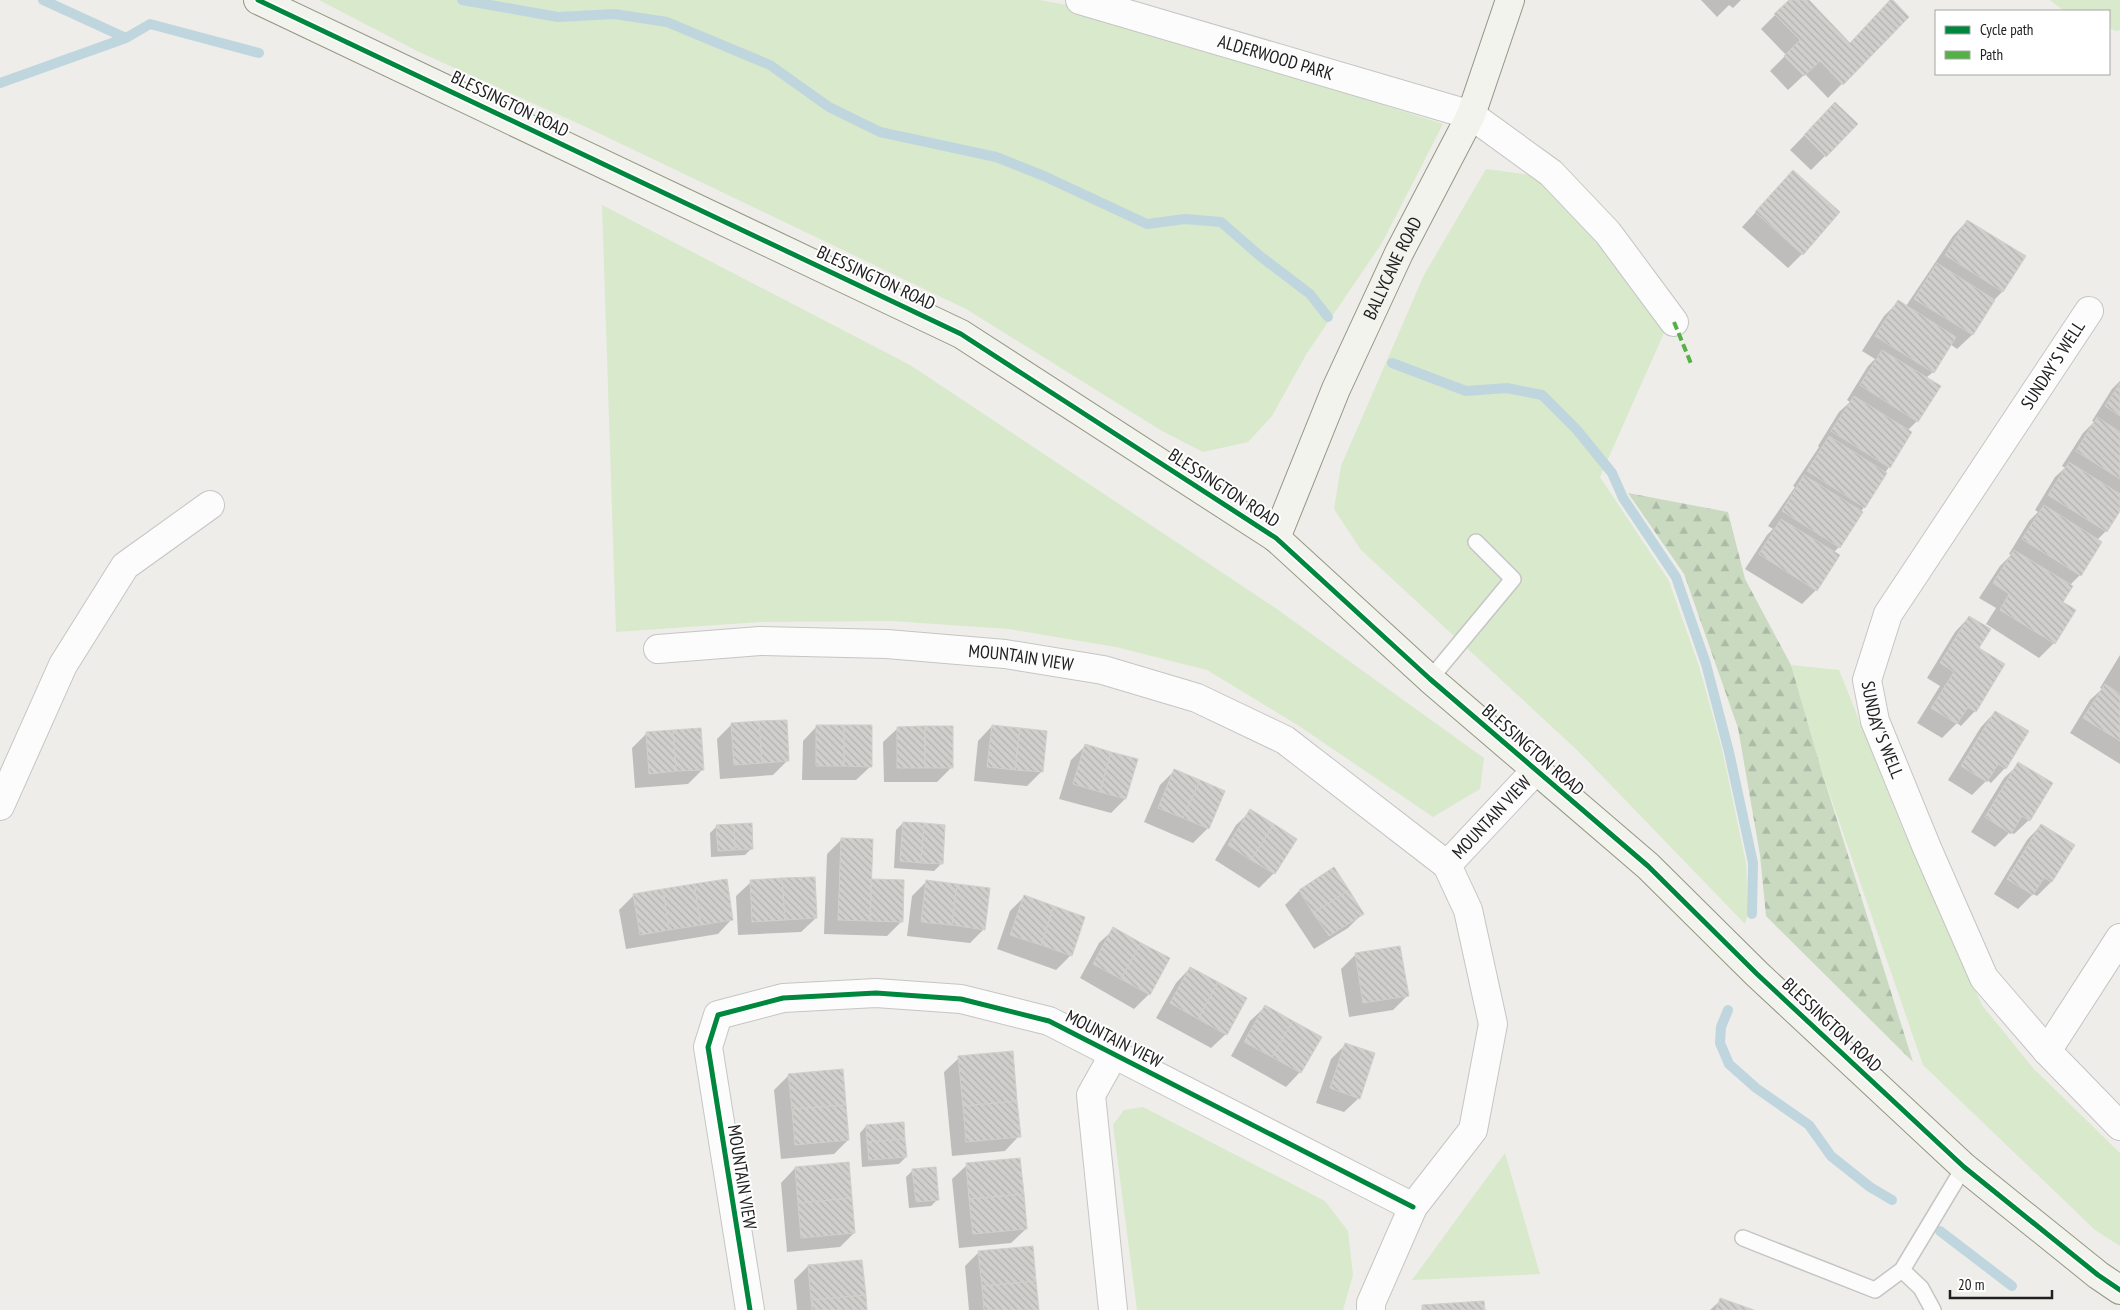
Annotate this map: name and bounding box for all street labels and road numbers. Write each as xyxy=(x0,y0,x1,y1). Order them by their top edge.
street label: ALDERWOOD PARK xyxy=(1215,29,1336,85)
street label: BLESSINGTON ROAD xyxy=(448,65,573,142)
street label: BALLYCANE ROAD xyxy=(1358,213,1427,323)
street label: BLESSINGTON ROAD xyxy=(813,240,939,315)
street label: SUNDAY'S WELL xyxy=(2015,316,2090,413)
street label: BLESSINGTON ROAD xyxy=(1164,443,1284,532)
street label: MOUNTAIN VIEW xyxy=(968,639,1075,676)
street label: SUNDAY'S WELL xyxy=(1856,679,1909,782)
street label: BLESSINGTON ROAD xyxy=(1477,699,1589,800)
street label: MOUNTAIN VIEW xyxy=(1447,771,1536,863)
street label: BLESSINGTON ROAD xyxy=(1778,973,1887,1077)
street label: MOUNTAIN VIEW xyxy=(1062,1004,1166,1073)
street label: MOUNTAIN VIEW xyxy=(723,1123,762,1231)

